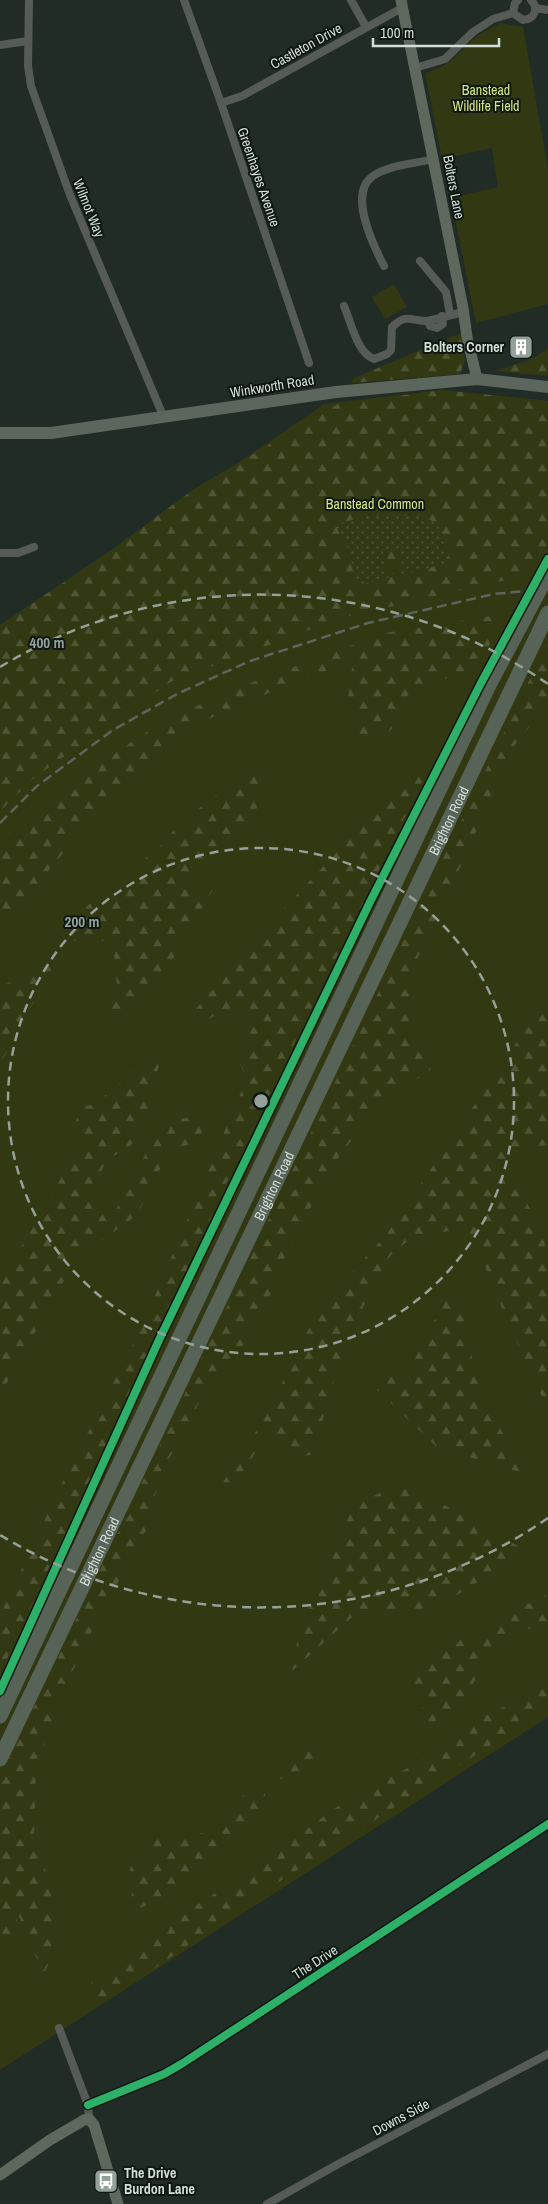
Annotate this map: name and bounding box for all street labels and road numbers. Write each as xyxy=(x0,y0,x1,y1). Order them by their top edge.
street label: Castleton Drive xyxy=(267,19,345,73)
street label: Greenhayes Avenue xyxy=(234,125,284,229)
street label: Bolters Lane xyxy=(439,154,469,220)
street label: Wilmot Way xyxy=(69,176,109,240)
street label: Winkworth Road xyxy=(229,370,315,402)
street label: Brighton Road xyxy=(425,783,473,858)
street label: Brighton Road xyxy=(250,1149,298,1223)
street label: Brighton Road xyxy=(75,1514,123,1589)
street label: The Drive xyxy=(289,1941,341,1983)
street label: Downs Side xyxy=(369,2095,433,2139)

